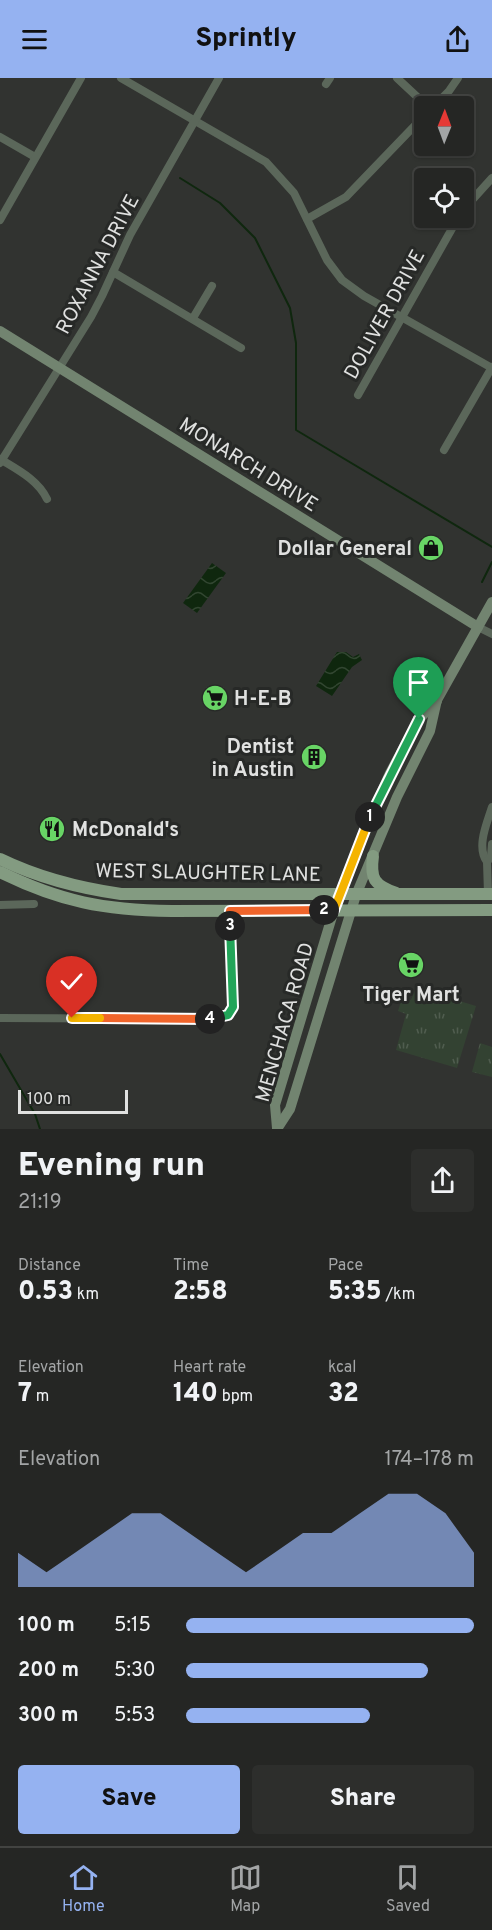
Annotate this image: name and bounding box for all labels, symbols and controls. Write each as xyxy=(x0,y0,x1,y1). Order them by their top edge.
text: Sprintly xyxy=(195,22,297,56)
icon: menu xyxy=(18,23,51,56)
icon: share xyxy=(441,23,474,56)
north arrow xyxy=(414,96,474,156)
map controls xyxy=(414,96,474,228)
button: locate xyxy=(414,168,474,228)
street label: ROXANNA DRIVE xyxy=(51,191,147,339)
street label: DOLIVER DRIVE xyxy=(339,245,432,384)
street label: MONARCH DRIVE xyxy=(174,413,322,519)
shop icon: Dollar General xyxy=(416,533,446,563)
place label: Dollar General xyxy=(277,537,412,563)
pin xyxy=(393,657,444,719)
icon: arrive xyxy=(402,666,435,699)
supermarket icon: H-E-B xyxy=(200,683,230,713)
place label: H-E-B xyxy=(234,687,292,713)
place label: Dentist in Austin xyxy=(212,735,294,784)
building icon: Dentist in Austin xyxy=(299,742,329,772)
pin: 1 xyxy=(355,802,385,832)
text: 1 xyxy=(367,807,373,827)
restaurant icon: McDonald's xyxy=(37,814,67,844)
place label: McDonald's xyxy=(72,818,179,844)
street label: WEST SLAUGHTER LANE xyxy=(95,859,321,889)
pin: 2 xyxy=(309,895,339,925)
text: 2 xyxy=(319,900,329,920)
pin: 3 xyxy=(215,911,245,941)
text: 3 xyxy=(225,916,235,936)
street label: MENCHACA ROAD xyxy=(251,940,321,1105)
supermarket icon: Tiger Mart xyxy=(396,950,426,980)
pin xyxy=(46,956,97,1018)
icon: check xyxy=(55,965,88,998)
place label: Tiger Mart xyxy=(362,983,460,1009)
pin: 4 xyxy=(195,1004,225,1034)
text: 4 xyxy=(205,1009,215,1029)
scale bar xyxy=(18,1087,128,1114)
text: 100 m xyxy=(27,1090,71,1110)
text: Evening run xyxy=(18,1146,205,1188)
button: share xyxy=(411,1149,474,1212)
text: 21:19 xyxy=(18,1190,62,1216)
text: Distance xyxy=(18,1256,81,1276)
text: Time xyxy=(173,1256,209,1276)
text: Pace xyxy=(328,1256,363,1276)
text: 0.53 xyxy=(18,1276,73,1309)
text: 2:58 xyxy=(173,1276,228,1309)
text: 5:35 xyxy=(328,1276,382,1309)
text: km xyxy=(73,1285,99,1305)
text: /km xyxy=(382,1285,415,1305)
text: Elevation xyxy=(18,1358,84,1378)
text: Heart rate xyxy=(173,1358,246,1378)
text: kcal xyxy=(328,1358,356,1378)
text: 7 xyxy=(18,1378,32,1411)
text: 140 xyxy=(173,1378,218,1411)
text: 32 xyxy=(328,1378,359,1411)
text: m xyxy=(32,1387,49,1407)
text: bpm xyxy=(218,1387,253,1407)
text: Elevation xyxy=(18,1447,100,1473)
text: 174–178 m xyxy=(384,1447,474,1473)
text: 100 m xyxy=(18,1613,75,1639)
text: 5:15 xyxy=(114,1613,151,1639)
text: 200 m xyxy=(18,1658,79,1684)
text: 5:30 xyxy=(114,1658,156,1684)
text: 300 m xyxy=(18,1703,79,1729)
text: 5:53 xyxy=(114,1703,155,1729)
button: Save xyxy=(18,1765,240,1834)
button: Share xyxy=(252,1765,474,1834)
tab: Home xyxy=(62,1861,105,1917)
tab: Map xyxy=(229,1861,262,1917)
tab: Saved xyxy=(386,1861,430,1917)

